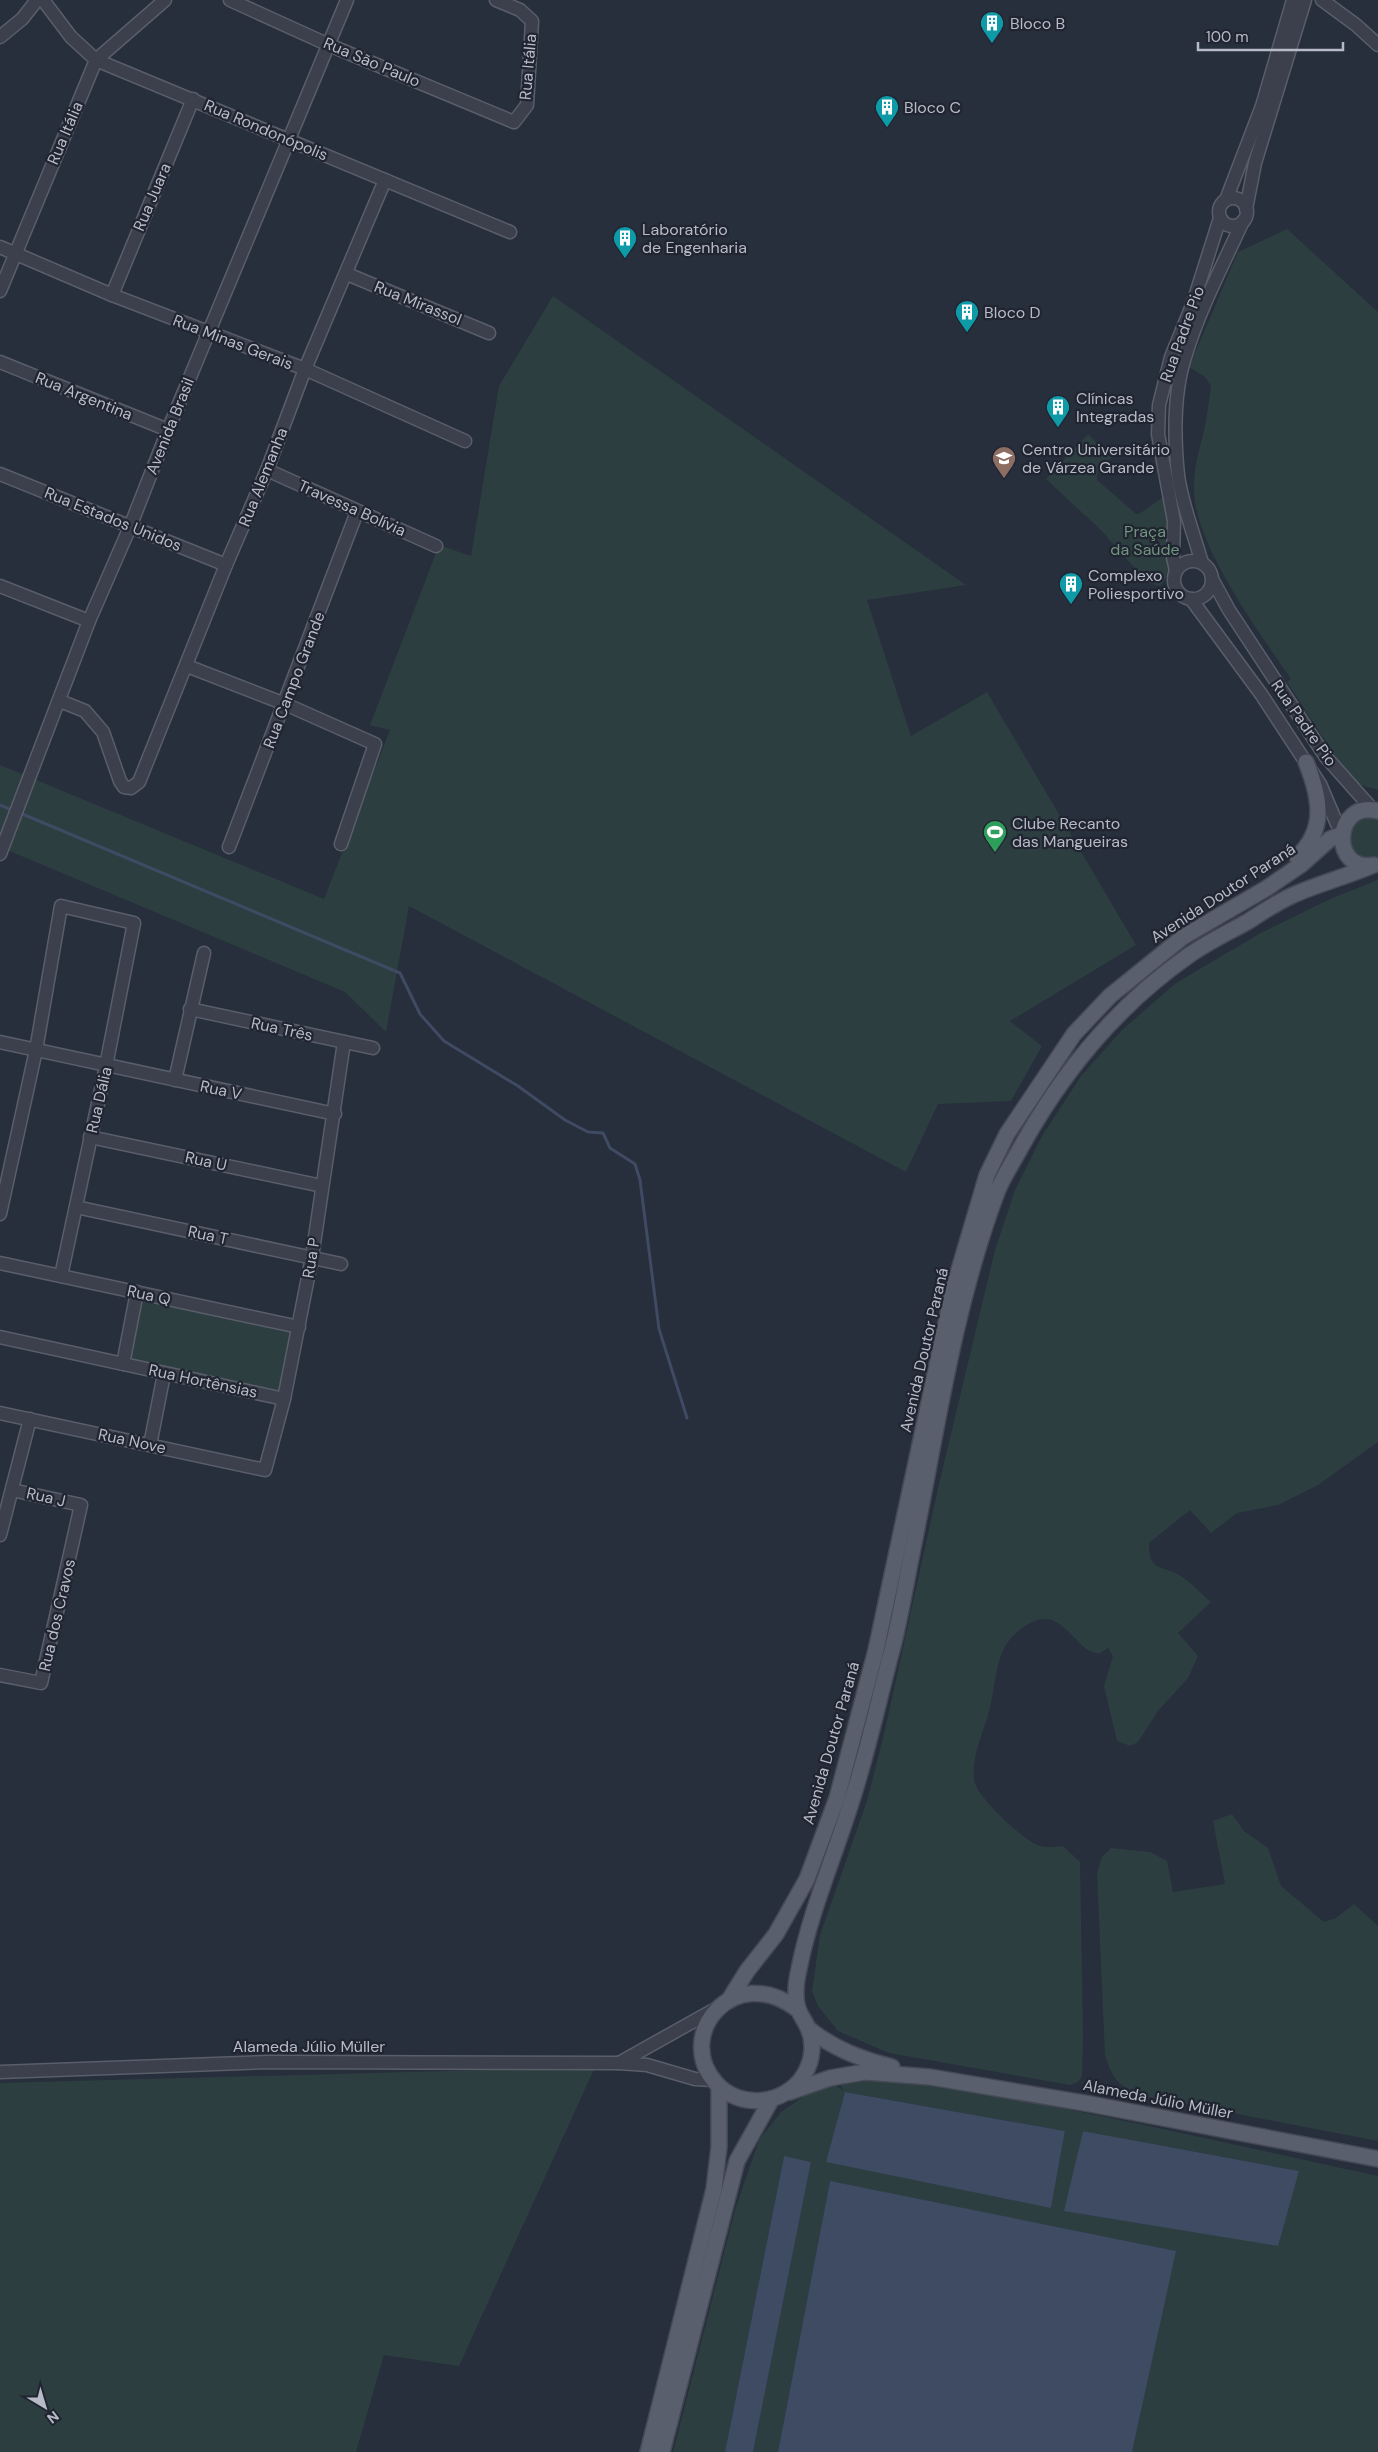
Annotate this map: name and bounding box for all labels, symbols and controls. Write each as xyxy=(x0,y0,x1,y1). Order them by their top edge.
building icon: Bloco B xyxy=(979,10,1005,44)
place label: Bloco B xyxy=(1010,13,1065,34)
scale bar xyxy=(1198,20,1343,52)
text: 100 m xyxy=(1206,27,1249,47)
street label: Rua São Paulo xyxy=(320,32,424,92)
street label: Rua Itália xyxy=(515,33,541,101)
street label: Rua Rondonópolis xyxy=(201,94,331,166)
building icon: Bloco C xyxy=(874,94,900,128)
place label: Bloco C xyxy=(904,97,961,118)
street label: Rua Itália xyxy=(42,98,88,168)
street label: Rua Juara xyxy=(128,160,176,234)
place label: Laboratório de Engenharia xyxy=(642,219,747,258)
building icon: Laboratório de Engenharia xyxy=(612,225,638,259)
street label: Rua Mirassol xyxy=(371,276,465,330)
street label: Rua Padre Pio xyxy=(1155,283,1209,385)
building icon: Bloco D xyxy=(954,299,980,333)
place label: Bloco D xyxy=(984,302,1041,323)
street label: Rua Minas Gerais xyxy=(170,309,296,375)
street label: Rua Argentina xyxy=(32,367,136,425)
street label: Avenida Brasil xyxy=(141,374,199,478)
place label: Clínicas Integradas xyxy=(1076,388,1154,427)
building icon: Clínicas Integradas xyxy=(1045,394,1071,428)
street label: Rua Alemanha xyxy=(234,424,292,530)
place label: Centro Universitário de Várzea Grande xyxy=(1022,439,1170,478)
school or university icon: Centro Universitário de Várzea Grande xyxy=(991,445,1017,479)
street label: Travessa Bolívia xyxy=(295,475,409,541)
street label: Rua Estados Unidos xyxy=(41,482,185,556)
park label: Praça da Saúde xyxy=(1110,521,1180,560)
place label: Complexo Poliesportivo xyxy=(1088,565,1184,604)
building icon: Complexo Poliesportivo xyxy=(1058,571,1084,605)
street label: Rua Campo Grande xyxy=(258,609,330,751)
street label: Rua Padre Pio xyxy=(1266,676,1342,770)
place label: Clube Recanto das Mangueiras xyxy=(1012,813,1128,852)
sports icon: Clube Recanto das Mangueiras xyxy=(982,819,1008,853)
street label: Avenida Doutor Paraná xyxy=(1147,838,1299,948)
street label: Rua Três xyxy=(249,1012,315,1046)
street label: Rua Dália xyxy=(81,1065,117,1135)
street label: Rua V xyxy=(198,1075,244,1105)
street label: Rua U xyxy=(183,1146,229,1176)
street label: Rua T xyxy=(186,1221,230,1249)
street label: Rua P xyxy=(297,1236,325,1280)
street label: Avenida Doutor Paraná xyxy=(895,1266,953,1434)
street label: Rua Q xyxy=(125,1280,173,1310)
street label: Rua Hortênsias xyxy=(147,1359,259,1403)
street label: Rua Nove xyxy=(96,1424,168,1458)
street label: Rua J xyxy=(24,1482,68,1512)
street label: Rua dos Cravos xyxy=(34,1557,80,1673)
street label: Avenida Doutor Paraná xyxy=(798,1659,864,1827)
street label: Alameda Júlio Müller xyxy=(233,2036,385,2057)
street label: Alameda Júlio Müller xyxy=(1081,2074,1235,2124)
north arrow xyxy=(20,2382,70,2432)
text: N xyxy=(43,2407,63,2427)

